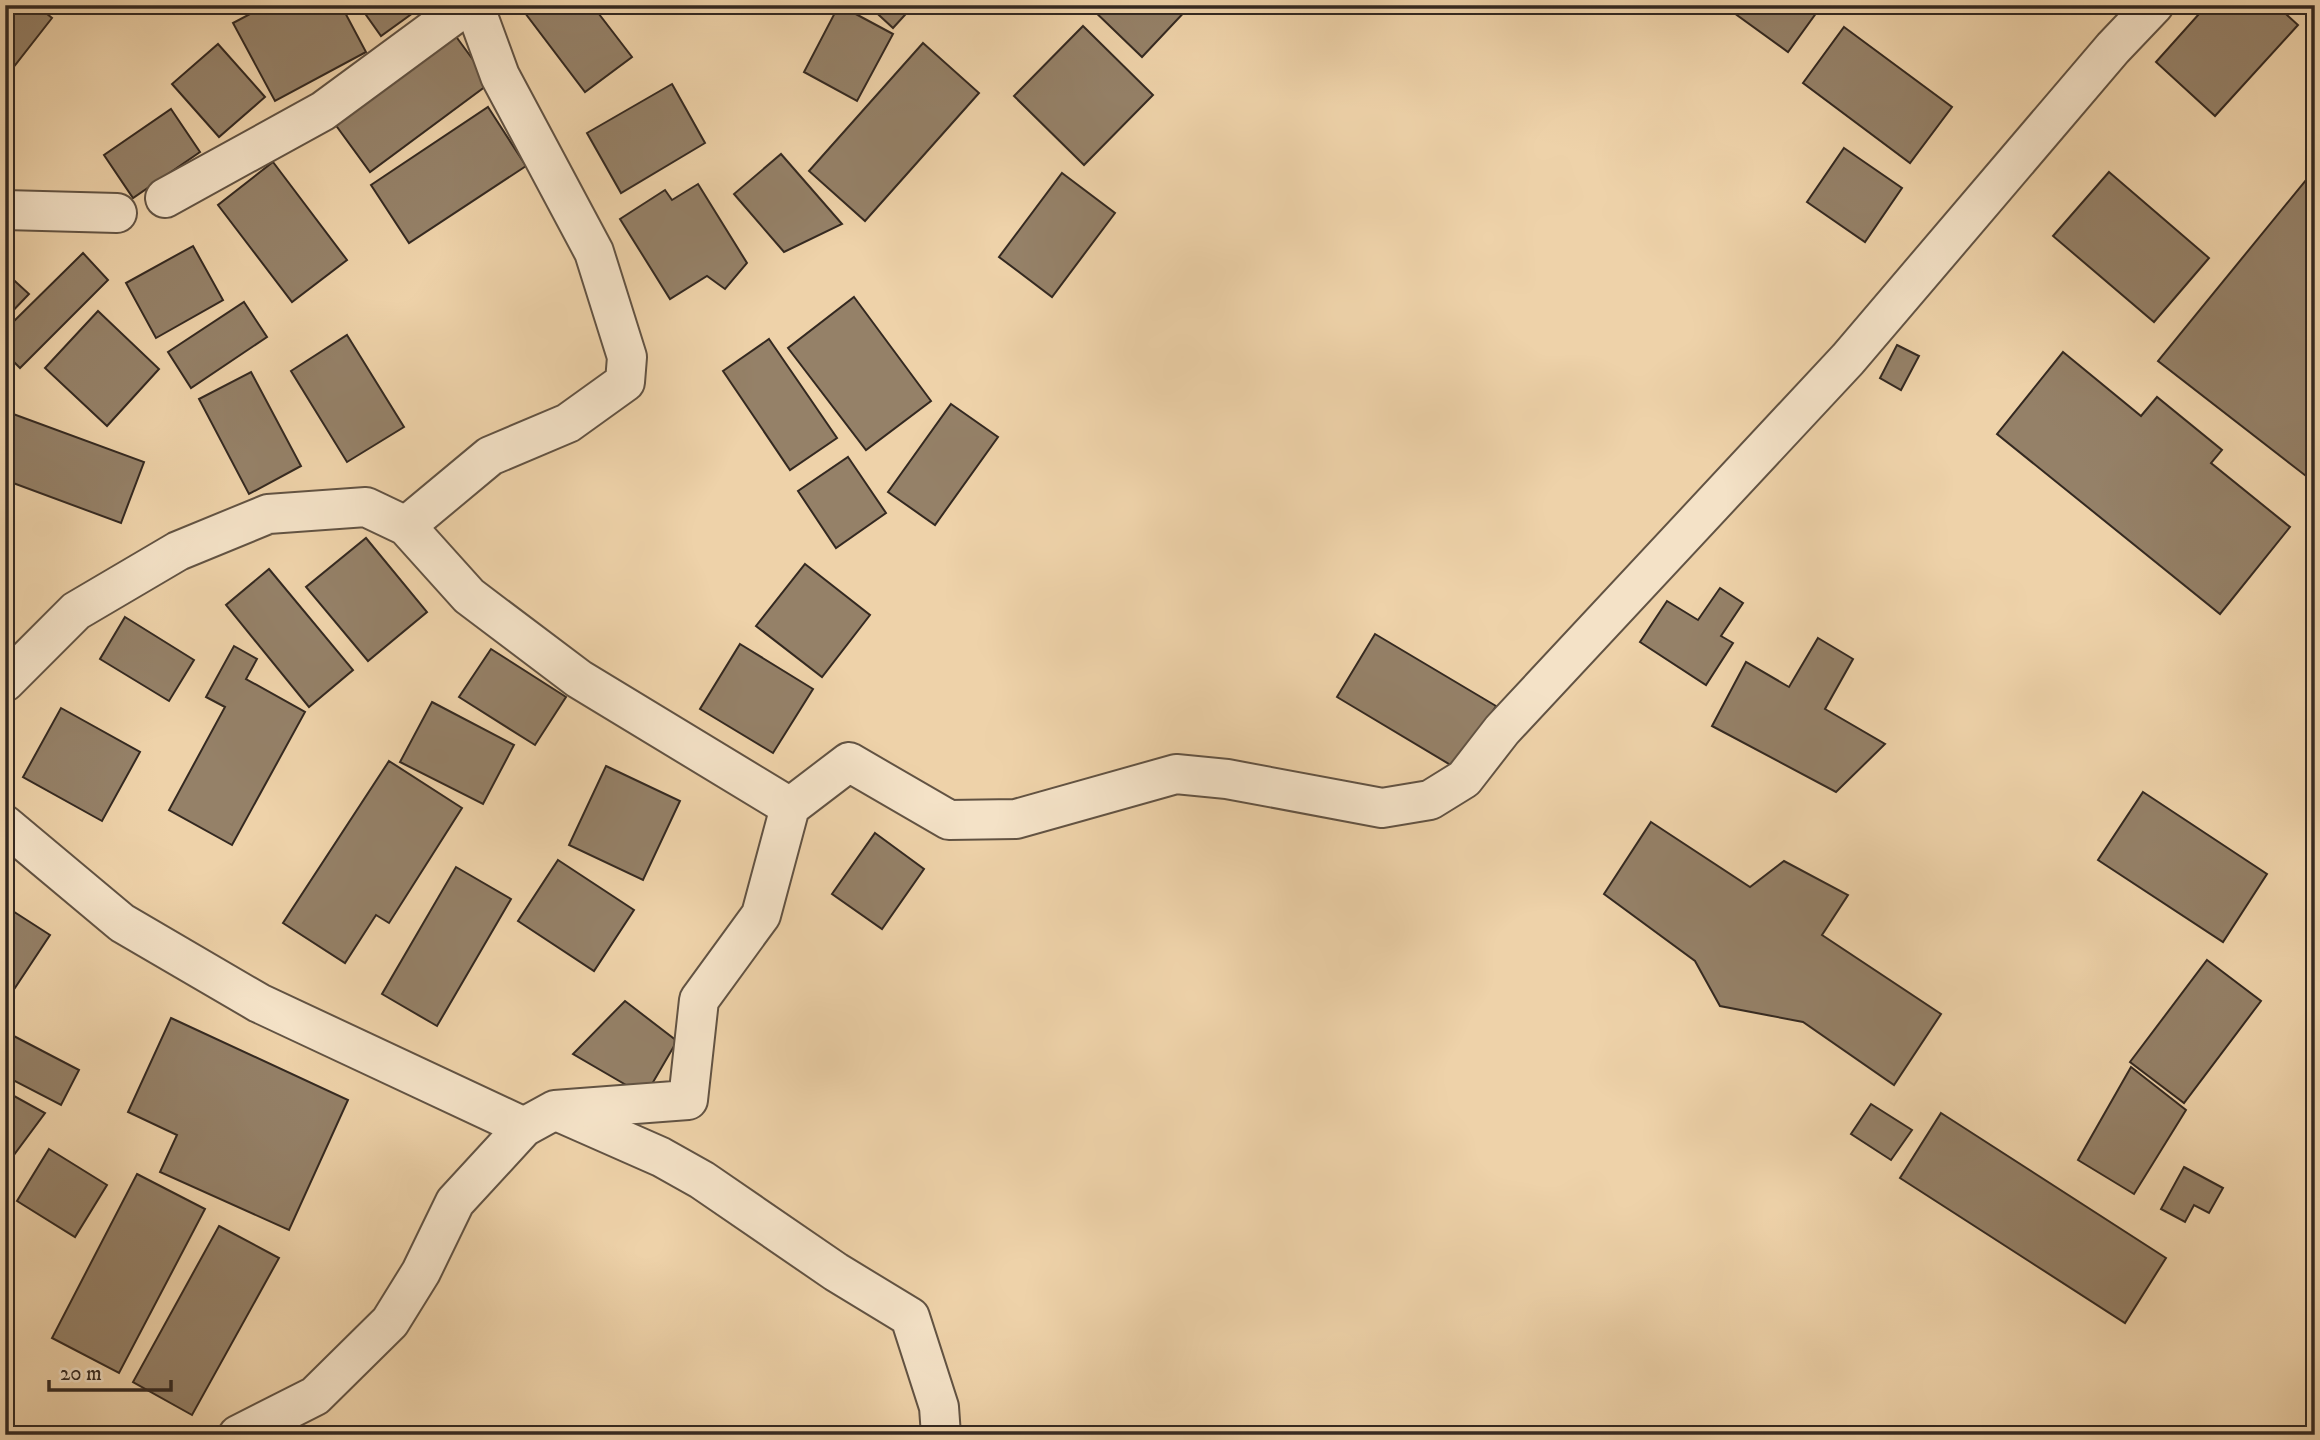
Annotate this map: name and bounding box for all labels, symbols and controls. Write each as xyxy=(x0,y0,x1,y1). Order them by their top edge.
scale bar xyxy=(49,1349,172,1393)
text: 20 m xyxy=(60,1361,102,1387)

